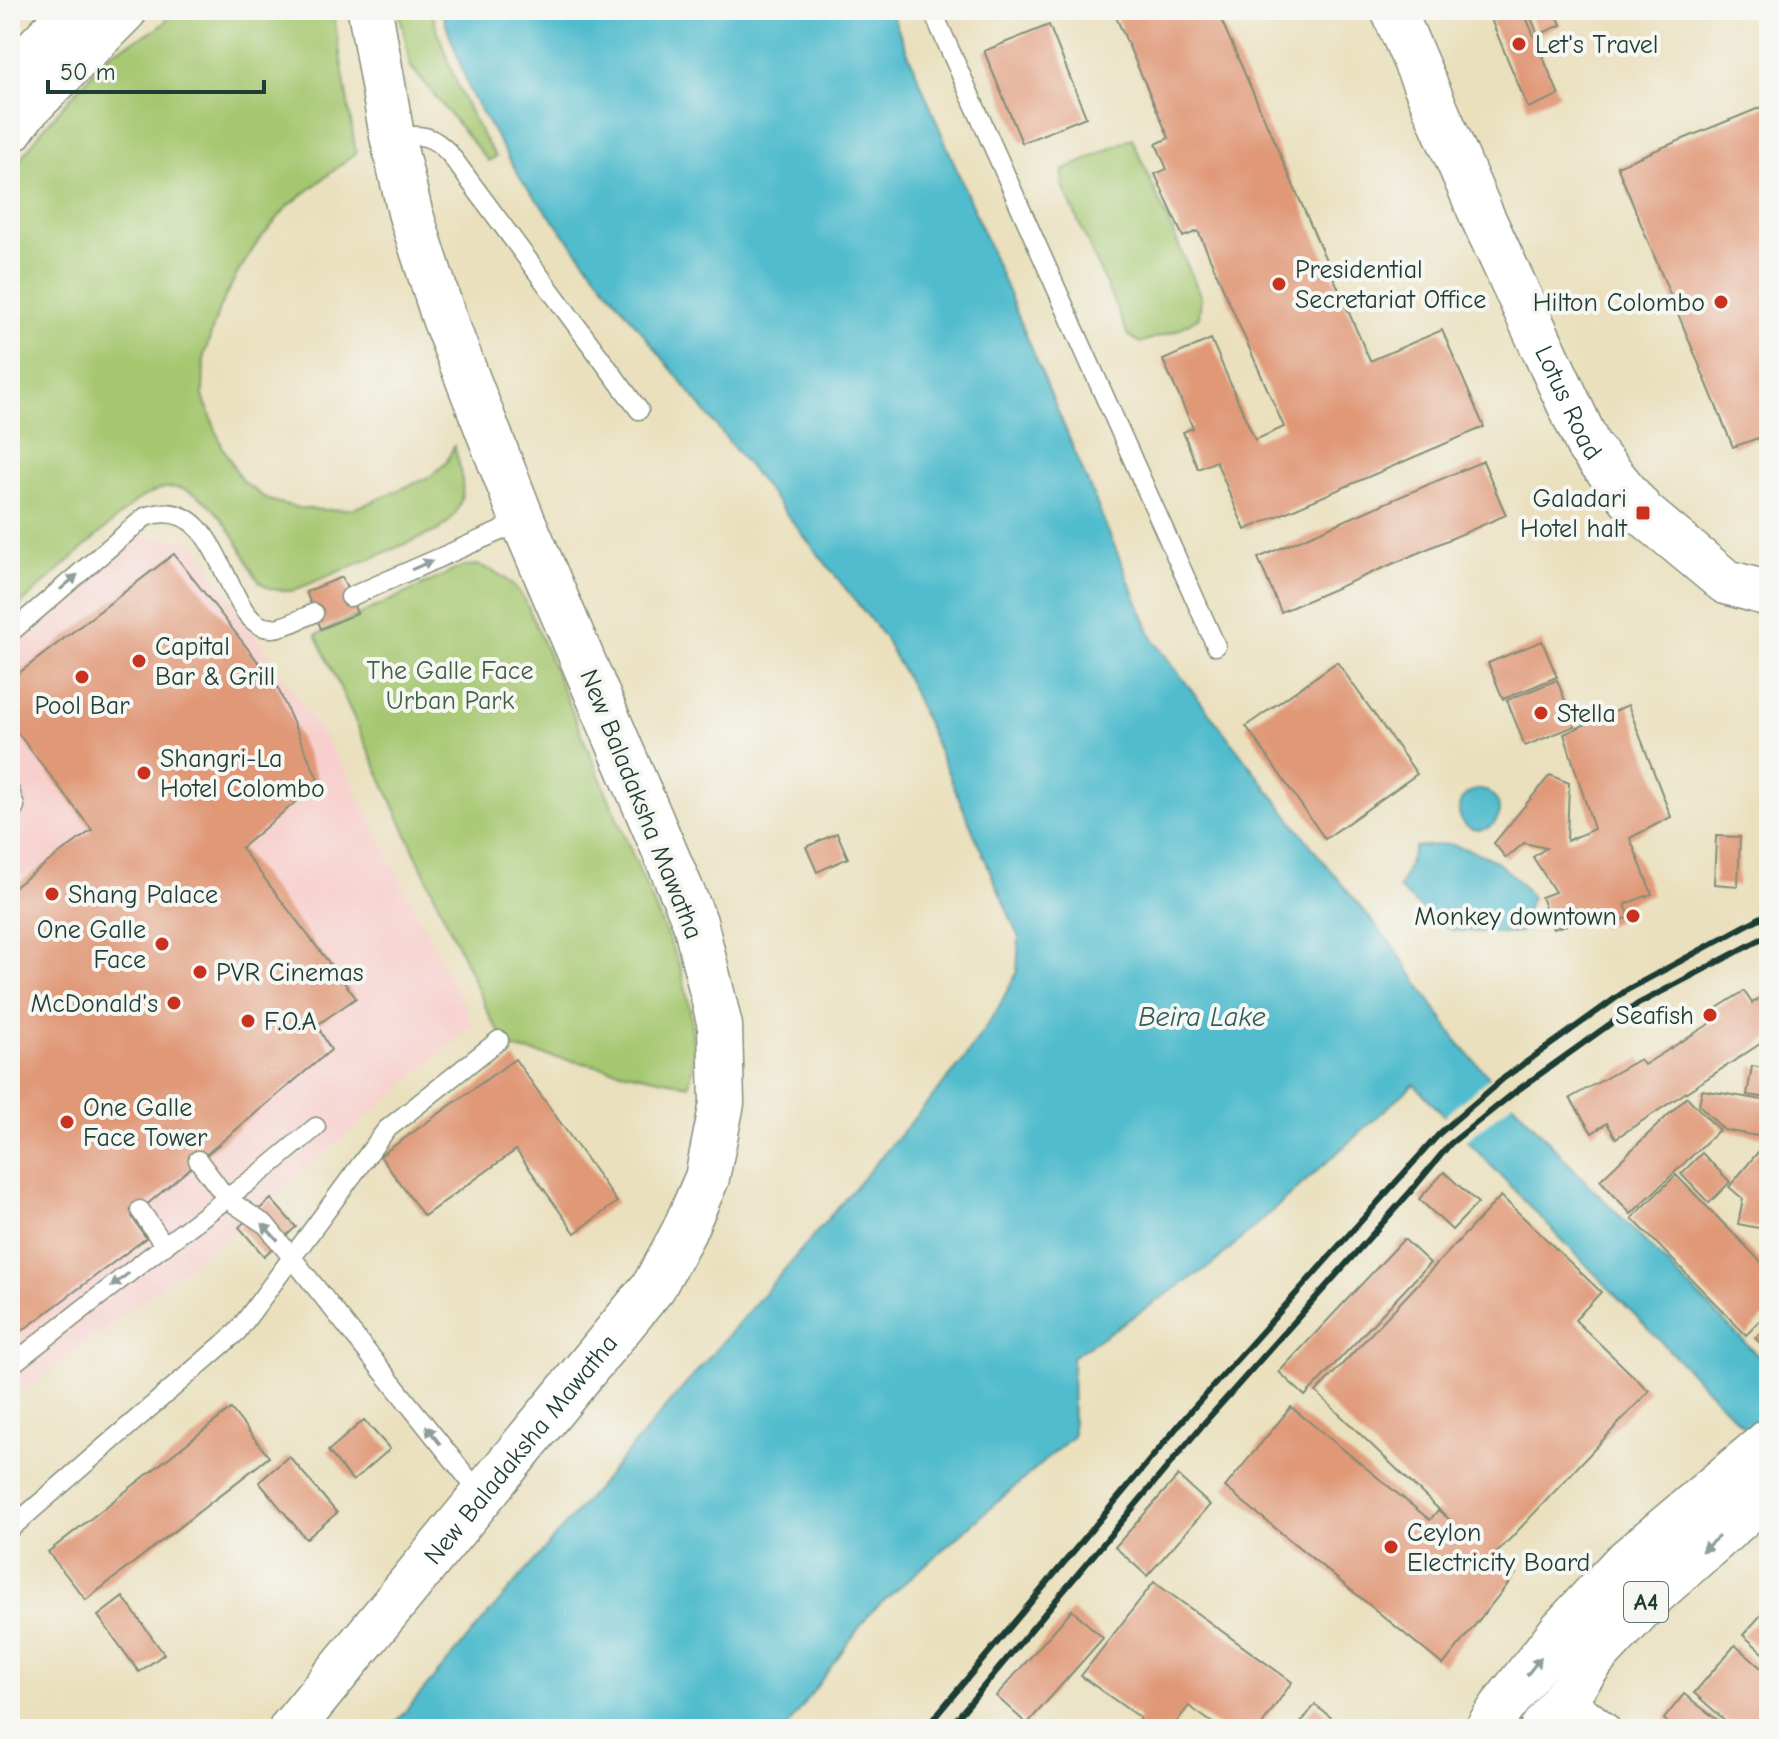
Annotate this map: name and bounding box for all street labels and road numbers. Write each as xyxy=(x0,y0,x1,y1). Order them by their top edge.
street label: Lotus Road xyxy=(1528,341,1608,467)
street label: New Baladaksha Mawatha xyxy=(573,665,709,944)
street label: New Baladaksha Mawatha xyxy=(418,1329,624,1571)
road number: A4 xyxy=(1624,1582,1668,1622)

